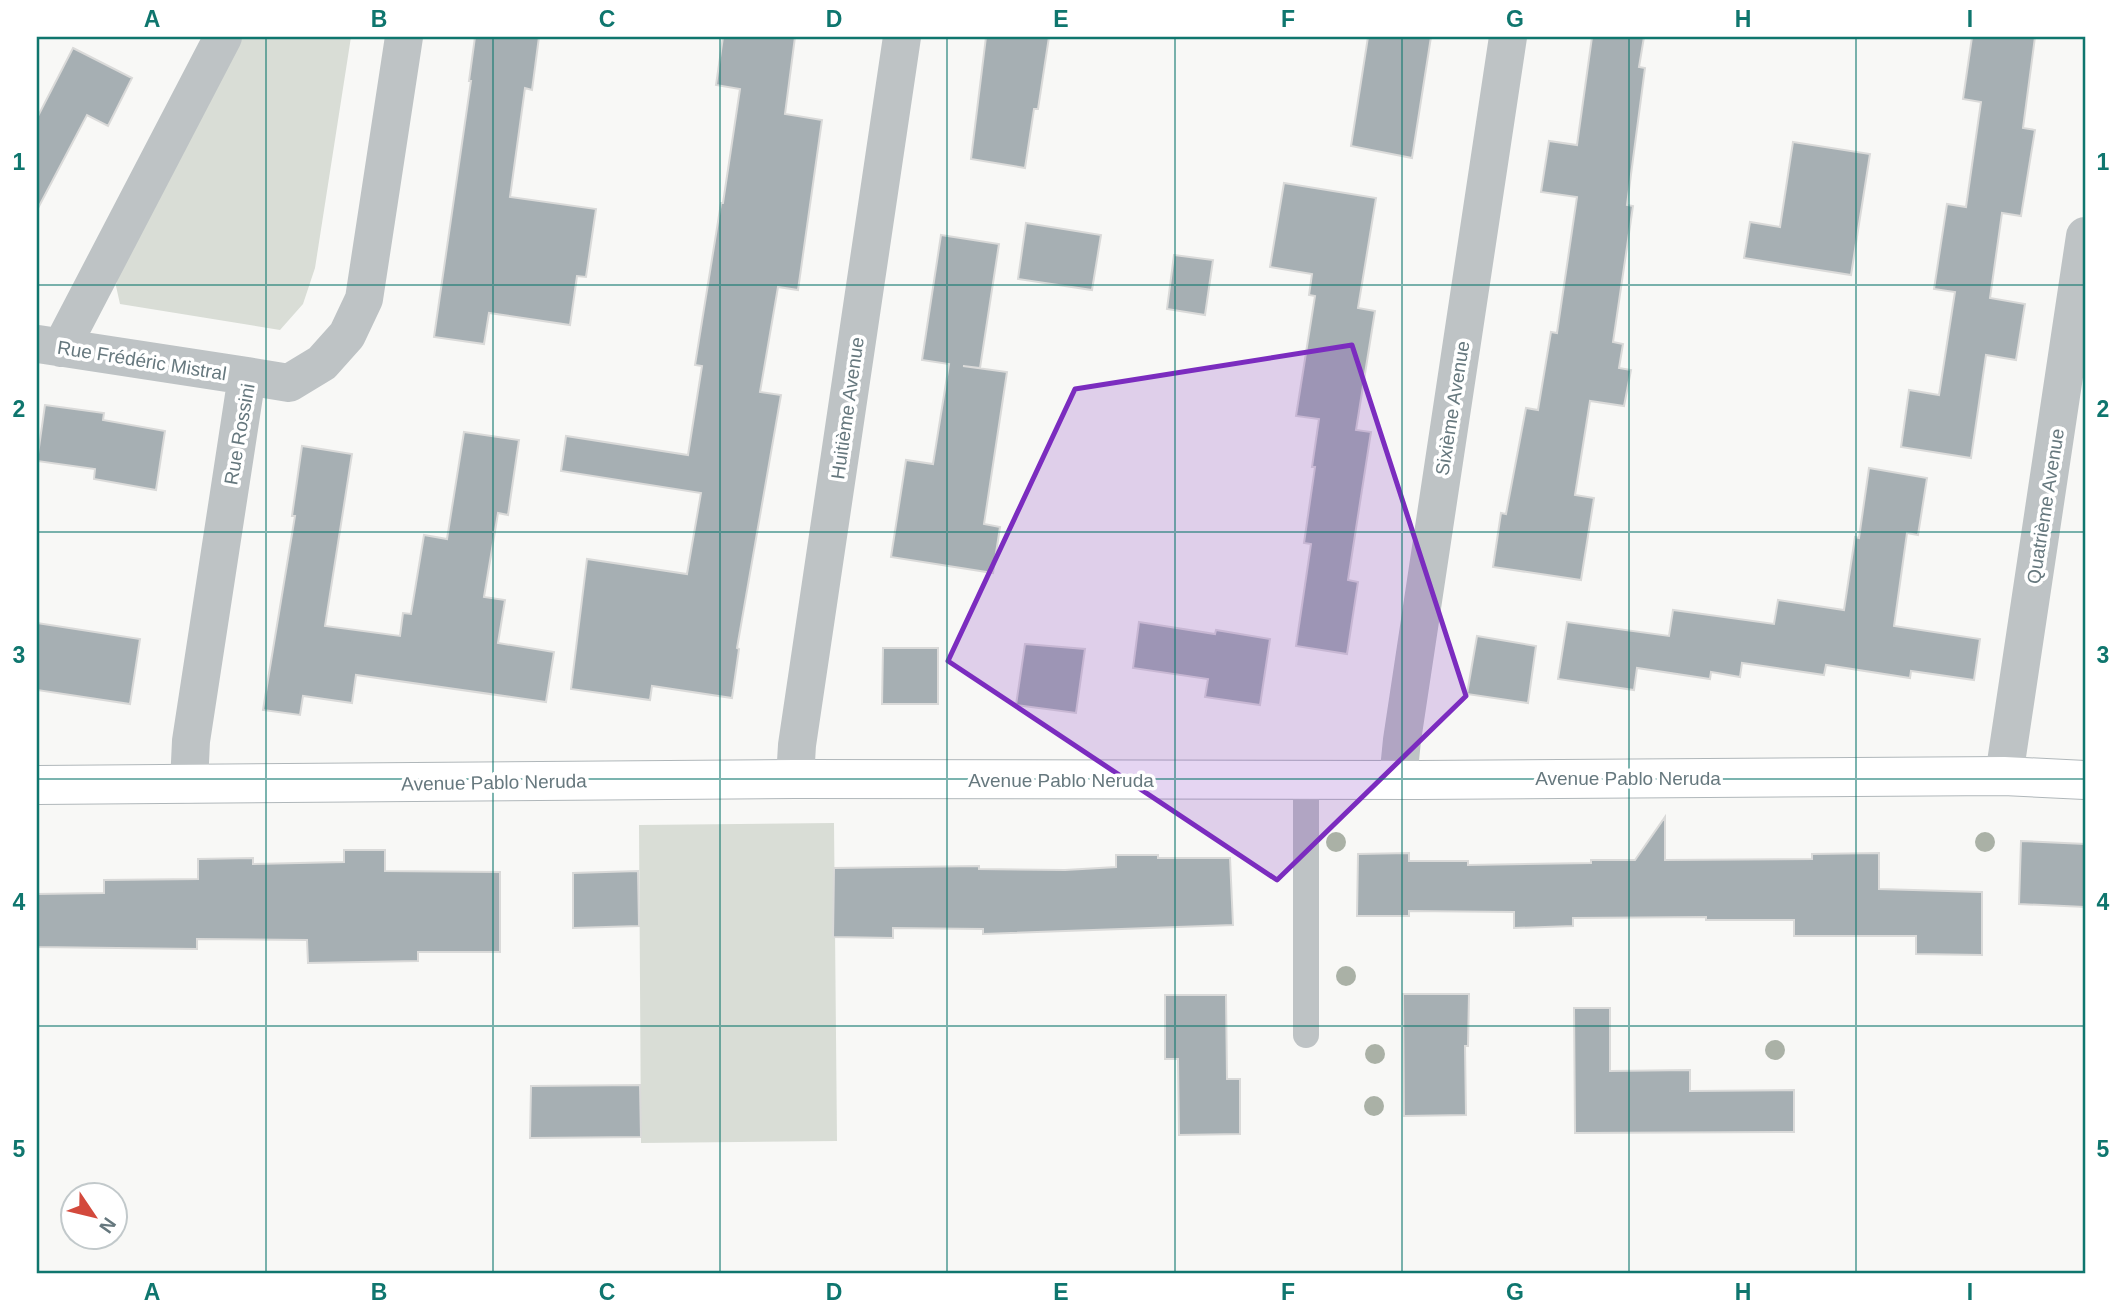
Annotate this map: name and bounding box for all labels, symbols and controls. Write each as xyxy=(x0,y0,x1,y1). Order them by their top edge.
text: A xyxy=(144,6,160,32)
text: B xyxy=(371,6,387,32)
text: C xyxy=(599,6,615,32)
text: D xyxy=(826,6,842,32)
text: E xyxy=(1053,6,1069,32)
text: F xyxy=(1281,6,1295,32)
text: G xyxy=(1506,6,1524,32)
text: H xyxy=(1735,6,1751,32)
text: I xyxy=(1967,6,1973,32)
text: 1 xyxy=(13,149,26,175)
text: 1 xyxy=(2097,149,2110,175)
street label: Huitième Avenue xyxy=(827,336,868,480)
street label: Rue Frédéric Mistral xyxy=(56,337,228,384)
street label: Sixième Avenue xyxy=(1431,339,1473,477)
street label: Rue Rossini xyxy=(220,382,259,486)
text: 2 xyxy=(13,396,25,422)
text: 2 xyxy=(2097,396,2109,422)
street label: Quatrième Avenue xyxy=(2023,427,2068,585)
text: 3 xyxy=(13,642,25,668)
text: 3 xyxy=(2097,642,2109,668)
street label: Avenue Pablo Neruda xyxy=(1535,768,1721,789)
street label: Avenue Pablo Neruda xyxy=(401,770,587,795)
street label: Avenue Pablo Neruda xyxy=(968,770,1154,791)
text: 4 xyxy=(13,889,26,915)
text: 4 xyxy=(2097,889,2110,915)
text: 5 xyxy=(13,1136,26,1162)
text: 5 xyxy=(2097,1136,2110,1162)
north arrow xyxy=(60,1182,130,1252)
text: N xyxy=(95,1214,120,1237)
text: A xyxy=(144,1279,160,1305)
text: B xyxy=(371,1279,387,1305)
text: C xyxy=(599,1279,615,1305)
text: D xyxy=(826,1279,842,1305)
text: E xyxy=(1053,1279,1069,1305)
text: F xyxy=(1281,1279,1295,1305)
text: G xyxy=(1506,1279,1524,1305)
text: H xyxy=(1735,1279,1751,1305)
text: I xyxy=(1967,1279,1973,1305)

